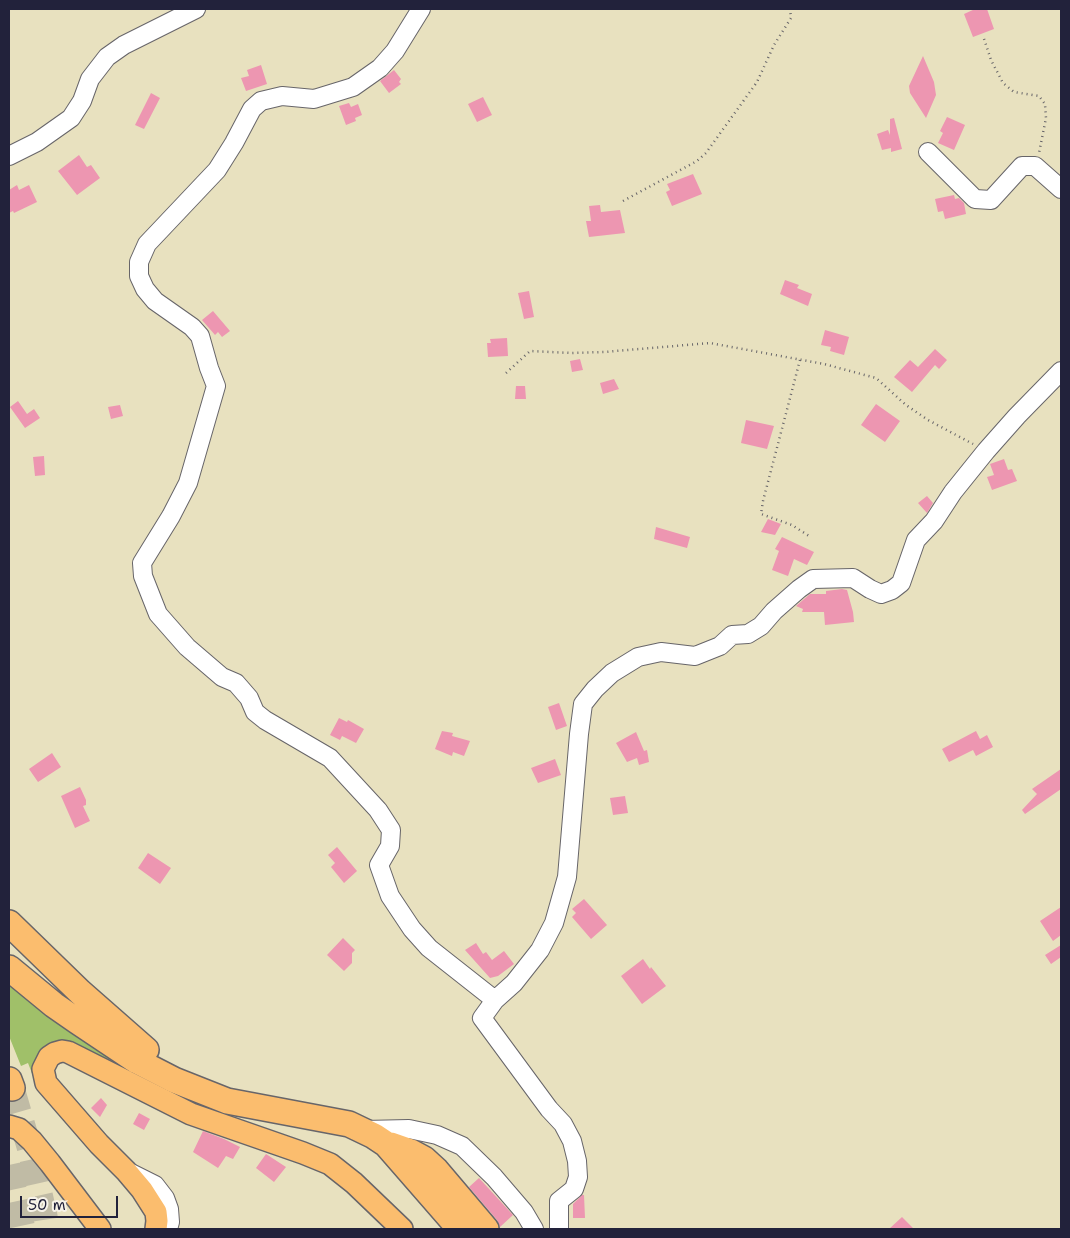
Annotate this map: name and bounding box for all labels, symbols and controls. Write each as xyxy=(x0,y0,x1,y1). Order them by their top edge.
scale bar xyxy=(22,1186,120,1218)
text: 50 m xyxy=(28,1195,66,1215)

